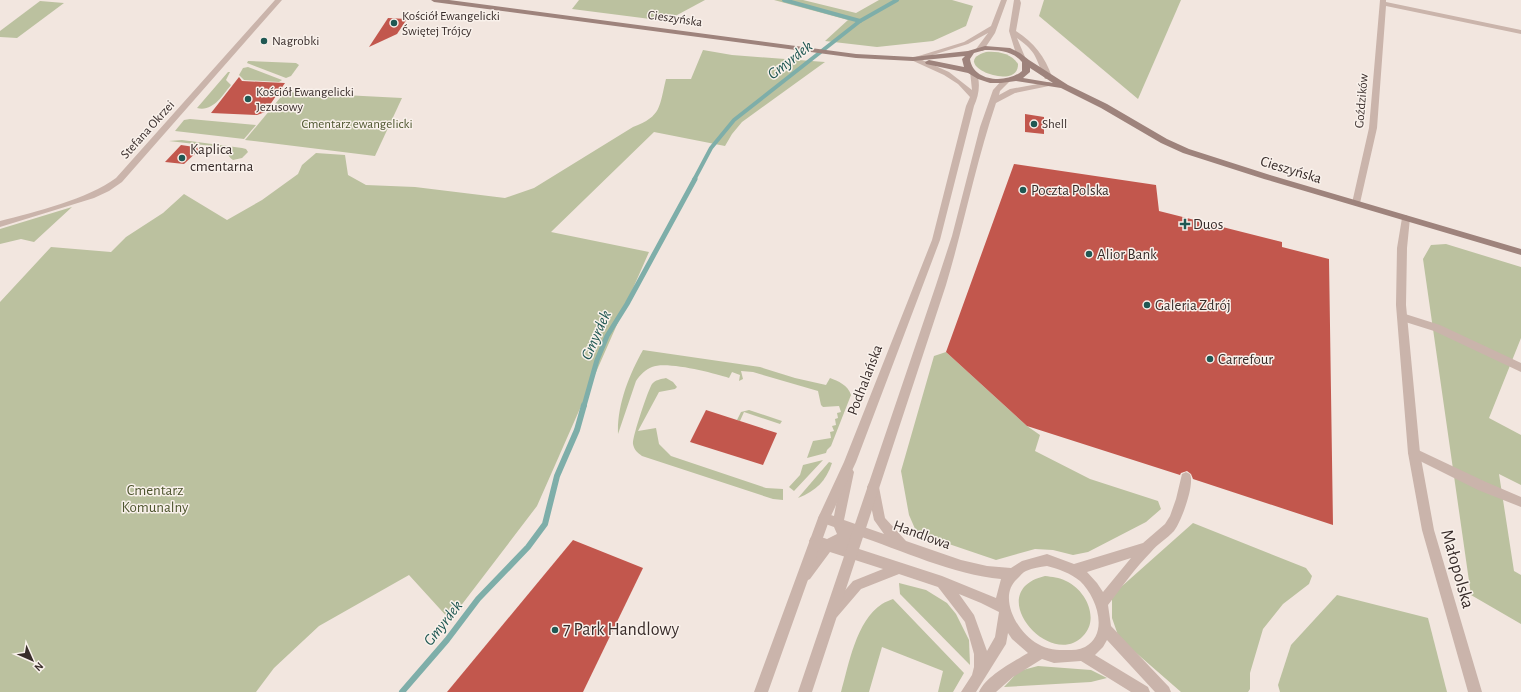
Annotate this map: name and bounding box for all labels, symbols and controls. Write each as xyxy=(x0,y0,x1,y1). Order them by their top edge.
street label: Cieszyńska xyxy=(647,9,703,29)
place label: Kościół Ewangelicki Świętej Trójcy xyxy=(402,10,500,38)
marker: Kościół Ewangelicki Świętej Trójcy xyxy=(389,18,399,28)
place label: Nagrobki xyxy=(272,35,319,48)
marker: Nagrobki xyxy=(259,36,269,46)
water label: Gmyrdek xyxy=(764,38,816,82)
street label: Goździków xyxy=(1353,73,1371,129)
place label: Kościół Ewangelicki Jezusowy xyxy=(256,86,354,114)
marker: Kościół Ewangelicki Jezusowy xyxy=(243,94,253,104)
street label: Stefana Okrzei xyxy=(119,98,177,162)
park label: Cmentarz ewangelicki xyxy=(301,118,413,131)
place label: Shell xyxy=(1042,118,1067,131)
marker: Shell xyxy=(1029,119,1039,129)
place label: Kaplica cmentarna xyxy=(190,142,253,174)
marker: Kaplica cmentarna xyxy=(177,153,187,163)
street label: Cieszyńska xyxy=(1259,154,1323,186)
place label: Poczta Polska xyxy=(1031,183,1109,198)
marker: Poczta Polska xyxy=(1018,185,1028,195)
place label: Duos xyxy=(1193,217,1223,232)
marker: Duos xyxy=(1180,219,1190,229)
place label: Alior Bank xyxy=(1097,247,1157,262)
marker: Alior Bank xyxy=(1084,249,1094,259)
place label: Galeria Zdrój xyxy=(1155,298,1231,313)
marker: Galeria Zdrój xyxy=(1142,300,1152,310)
water label: Gmyrdek xyxy=(578,308,614,362)
street label: Podhalańska xyxy=(845,343,885,417)
place label: Carrefour xyxy=(1218,352,1273,367)
marker: Carrefour xyxy=(1205,354,1215,364)
park label: Cmentarz Komunalny xyxy=(122,483,189,515)
street label: Handlowa xyxy=(891,518,953,552)
street label: Małopolska xyxy=(1437,528,1477,610)
water label: Gmyrdek xyxy=(421,597,465,649)
place label: 7 Park Handlowy xyxy=(563,621,679,639)
marker: 7 Park Handlowy xyxy=(550,625,560,635)
north arrow xyxy=(12,640,52,680)
text: N xyxy=(32,660,45,673)

